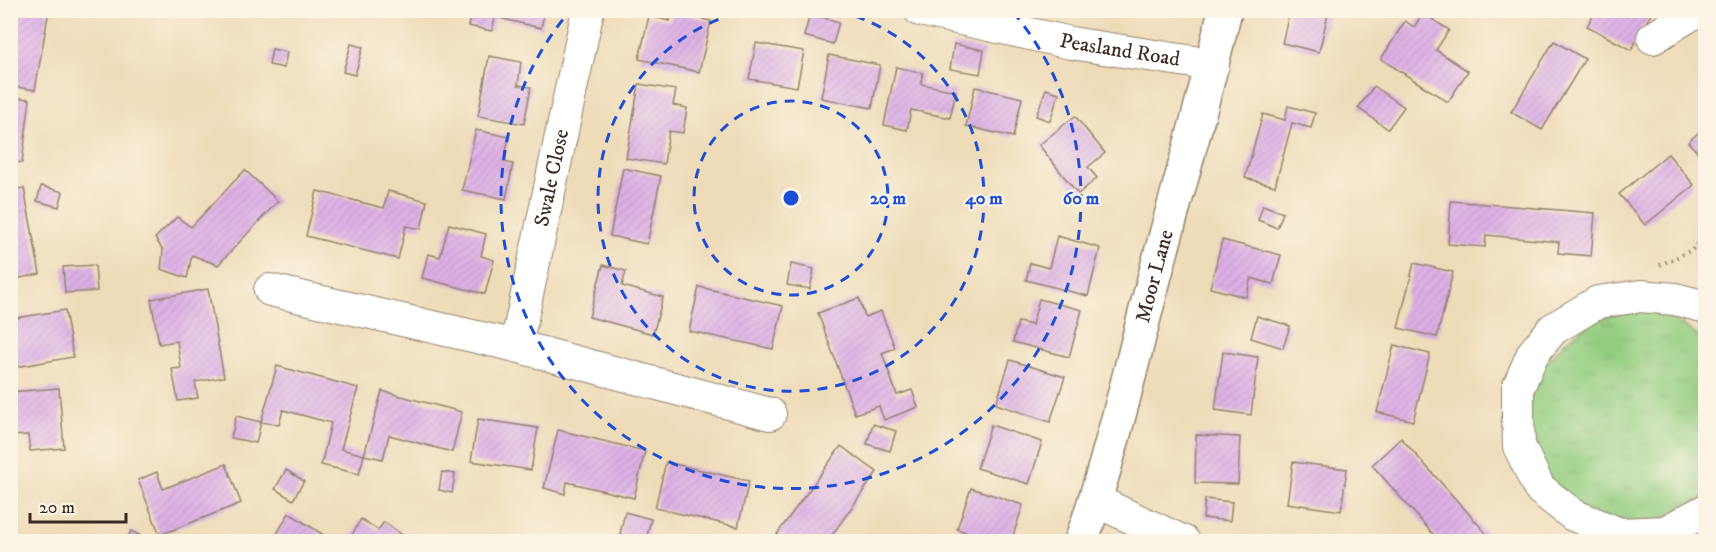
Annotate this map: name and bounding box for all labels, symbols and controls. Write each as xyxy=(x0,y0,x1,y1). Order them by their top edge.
street label: Peasland Road xyxy=(1057,28,1182,73)
street label: Swale Close xyxy=(529,126,575,229)
centre of rings xyxy=(781,188,801,208)
text: 20 m xyxy=(870,188,906,210)
text: 40 m xyxy=(964,188,1003,210)
text: 60 m xyxy=(1063,188,1100,210)
street label: Moor Lane xyxy=(1130,226,1180,325)
scale bar xyxy=(30,486,126,524)
text: 20 m xyxy=(39,497,75,519)

